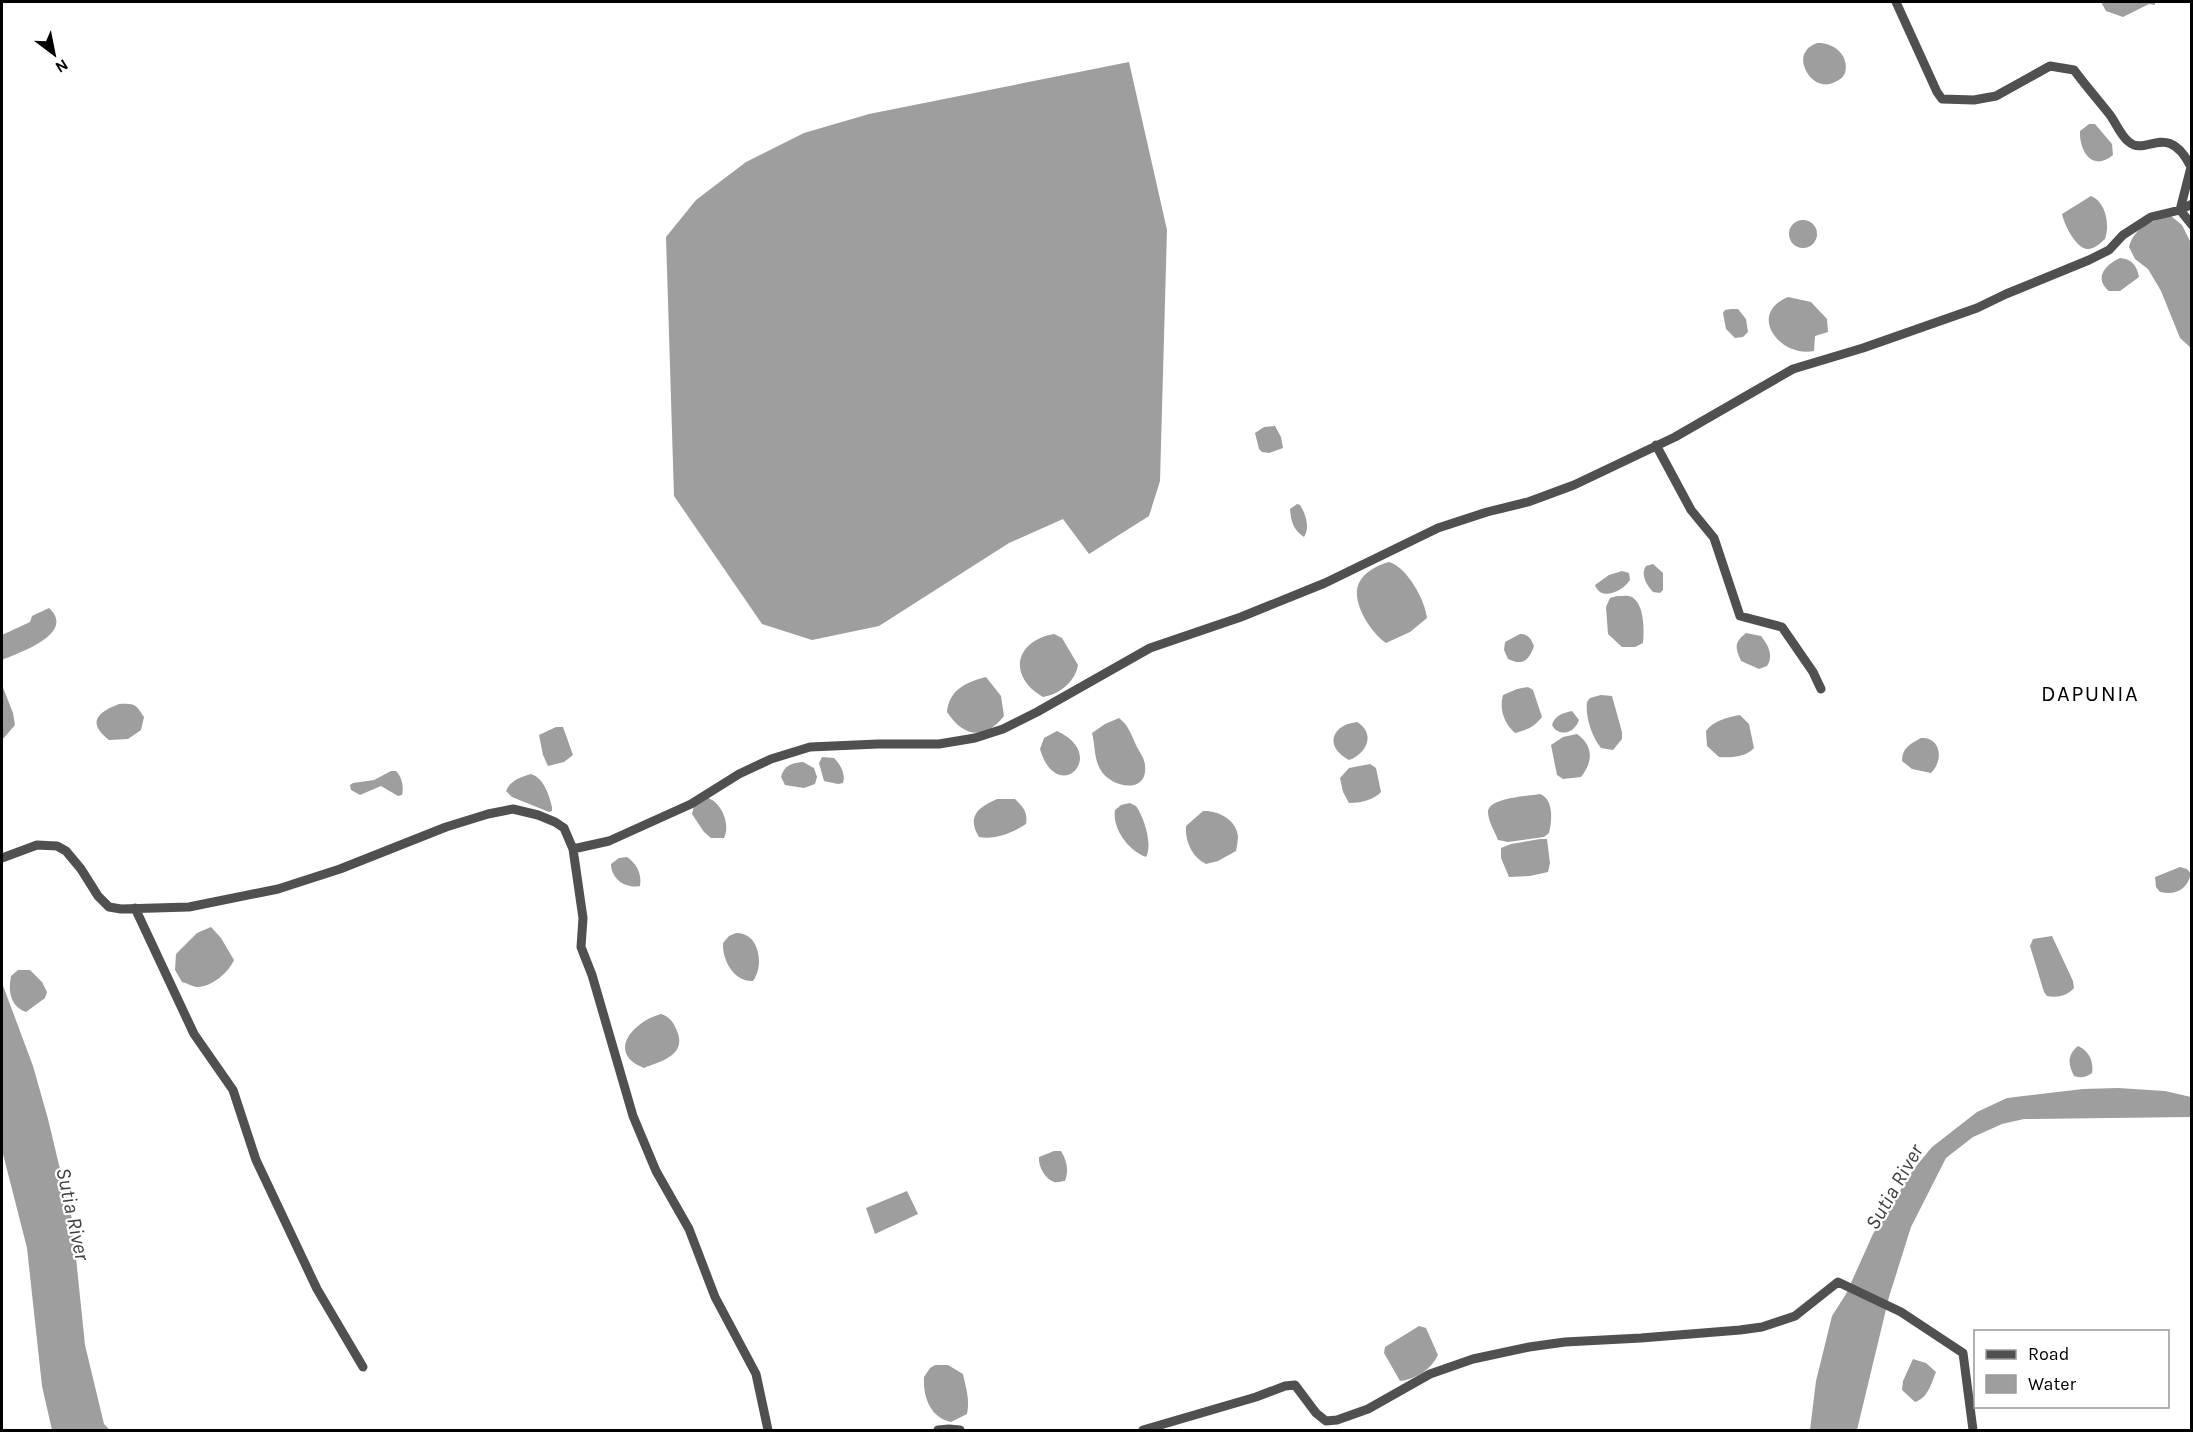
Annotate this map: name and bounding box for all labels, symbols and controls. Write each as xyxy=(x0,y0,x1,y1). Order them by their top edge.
north arrow xyxy=(24,24,84,84)
text: N xyxy=(52,55,72,77)
district label: DAPUNIA xyxy=(2041,681,2139,707)
water label: Sutia River xyxy=(1860,1139,1928,1234)
water label: Sutia River xyxy=(51,1165,95,1263)
legend xyxy=(1974,1330,2169,1408)
text: Road xyxy=(2028,1343,2069,1365)
text: Water xyxy=(2028,1373,2076,1395)

